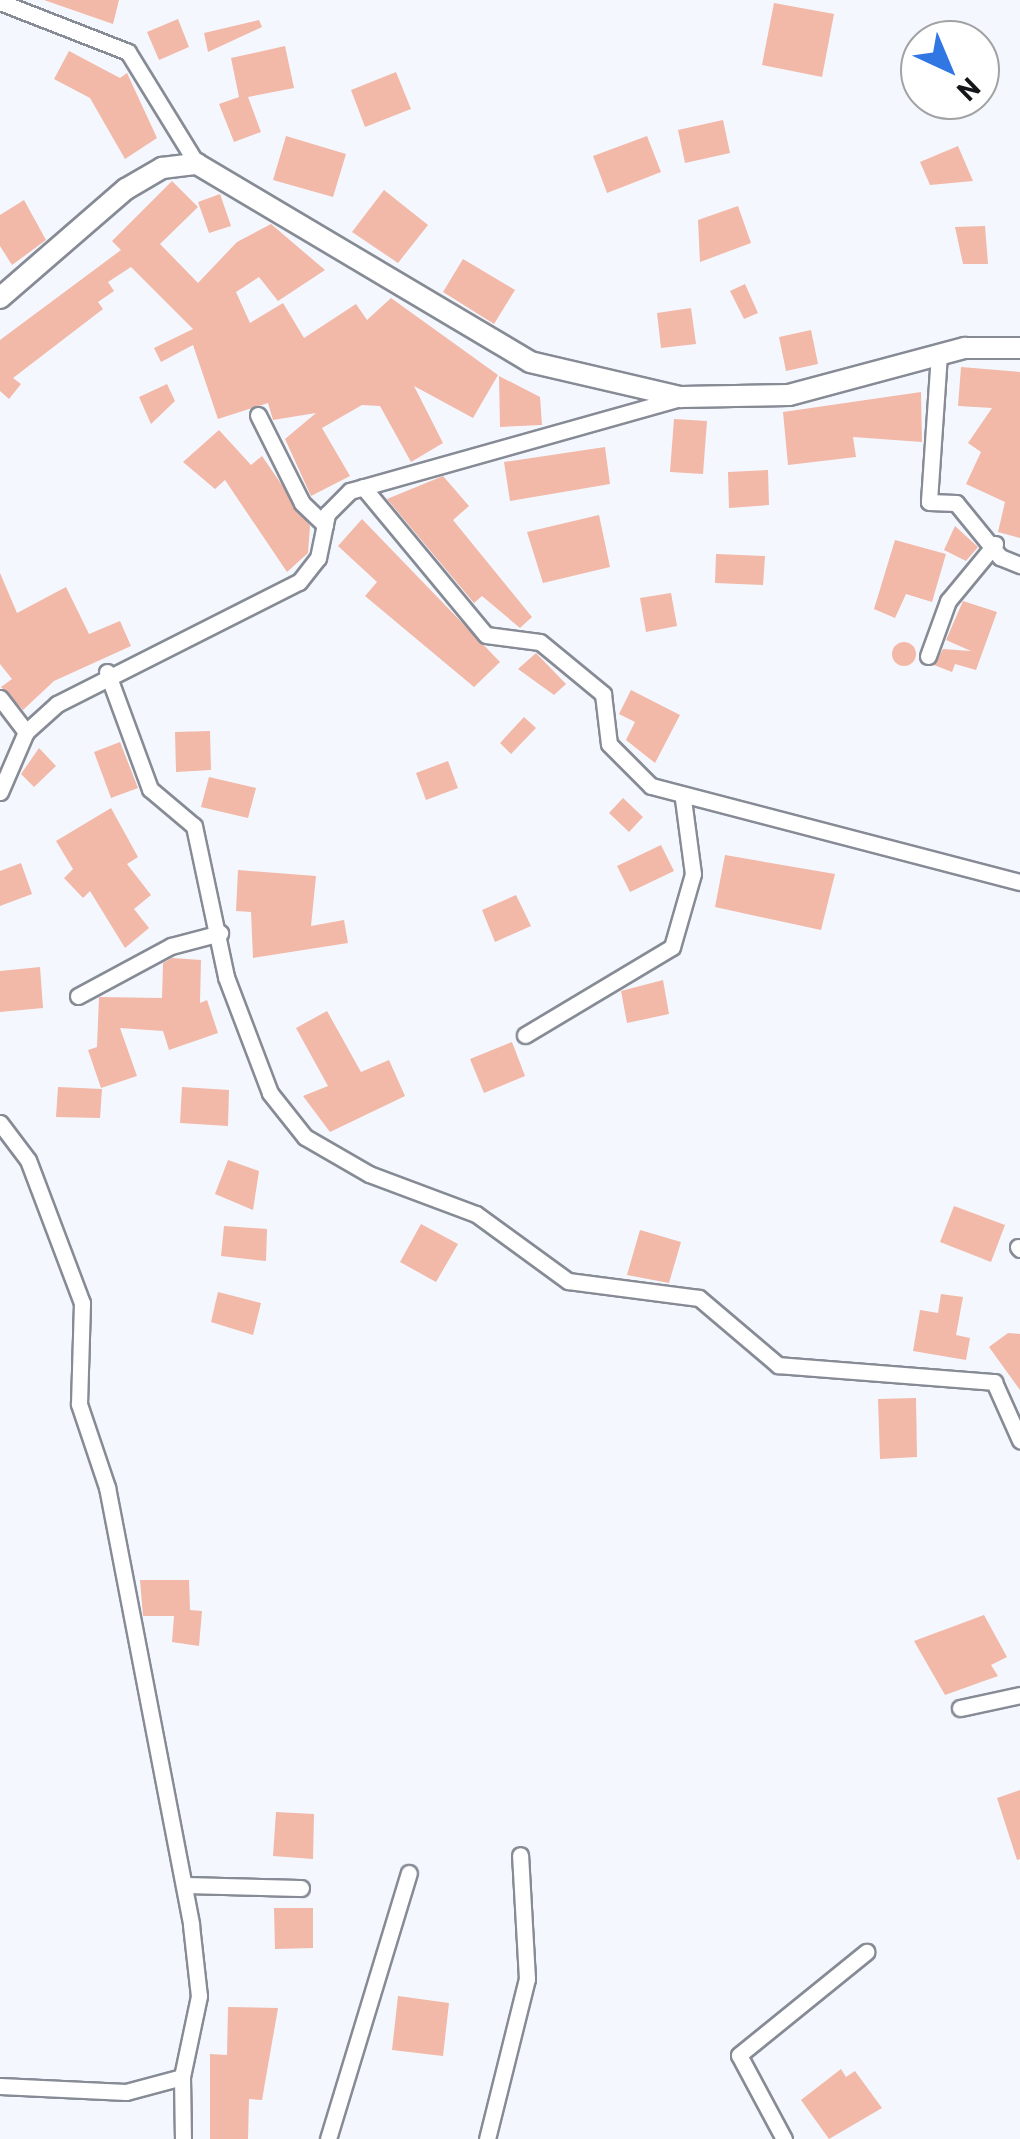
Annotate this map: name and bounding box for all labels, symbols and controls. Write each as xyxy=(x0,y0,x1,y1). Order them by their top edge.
north arrow xyxy=(900,20,1000,120)
text: N xyxy=(951,71,988,109)

